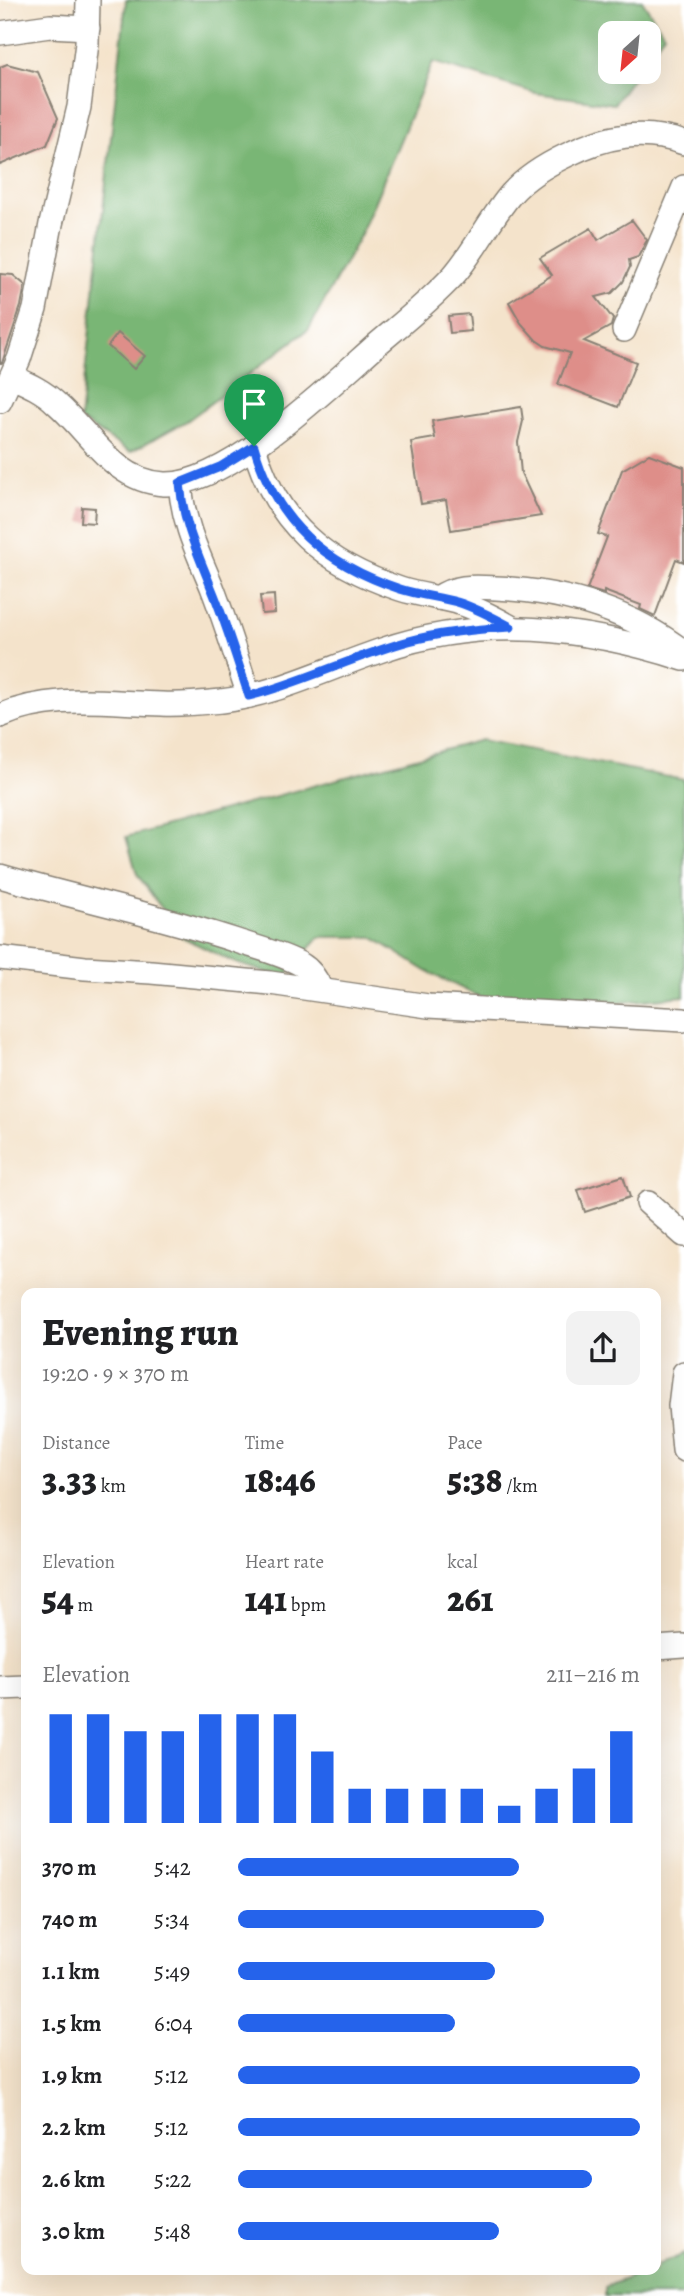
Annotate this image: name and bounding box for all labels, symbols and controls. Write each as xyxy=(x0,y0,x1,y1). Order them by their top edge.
north arrow xyxy=(598,21,662,84)
map controls xyxy=(598,21,661,84)
pin xyxy=(224,374,284,446)
icon: arrive xyxy=(235,385,273,423)
text: Evening run xyxy=(42,1306,239,1358)
button: share xyxy=(566,1311,640,1385)
text: 19:20 · 9 × 370 m xyxy=(42,1358,189,1389)
text: Distance xyxy=(42,1430,110,1456)
text: Time xyxy=(245,1430,284,1456)
text: Pace xyxy=(447,1430,483,1456)
text: 3.33 xyxy=(42,1456,97,1504)
text: 18:46 xyxy=(245,1456,316,1504)
text: 5:38 xyxy=(447,1456,503,1504)
text: km xyxy=(97,1473,126,1499)
text: /km xyxy=(503,1473,538,1499)
text: Elevation xyxy=(42,1549,115,1575)
text: Heart rate xyxy=(245,1549,324,1575)
text: kcal xyxy=(447,1549,478,1575)
text: 54 xyxy=(42,1575,74,1623)
text: 141 xyxy=(245,1575,287,1623)
text: 261 xyxy=(447,1575,494,1623)
text: m xyxy=(74,1592,93,1618)
text: bpm xyxy=(287,1592,326,1618)
text: Elevation xyxy=(42,1659,130,1690)
text: 211–216 m xyxy=(546,1659,640,1690)
text: 370 m xyxy=(42,1852,97,1883)
text: 5:42 xyxy=(154,1852,191,1883)
text: 740 m xyxy=(42,1904,97,1935)
text: 5:34 xyxy=(154,1904,189,1935)
text: 1.1 km xyxy=(42,1956,100,1987)
text: 5:49 xyxy=(154,1956,190,1987)
text: 1.5 km xyxy=(42,2008,102,2039)
text: 6:04 xyxy=(154,2008,193,2039)
text: 1.9 km xyxy=(42,2060,102,2091)
text: 5:12 xyxy=(154,2060,188,2091)
text: 2.2 km xyxy=(42,2112,106,2143)
text: 5:12 xyxy=(154,2112,188,2143)
text: 2.6 km xyxy=(42,2164,105,2195)
text: 5:22 xyxy=(154,2164,191,2195)
text: 3.0 km xyxy=(42,2216,105,2247)
text: 5:48 xyxy=(154,2216,191,2247)

